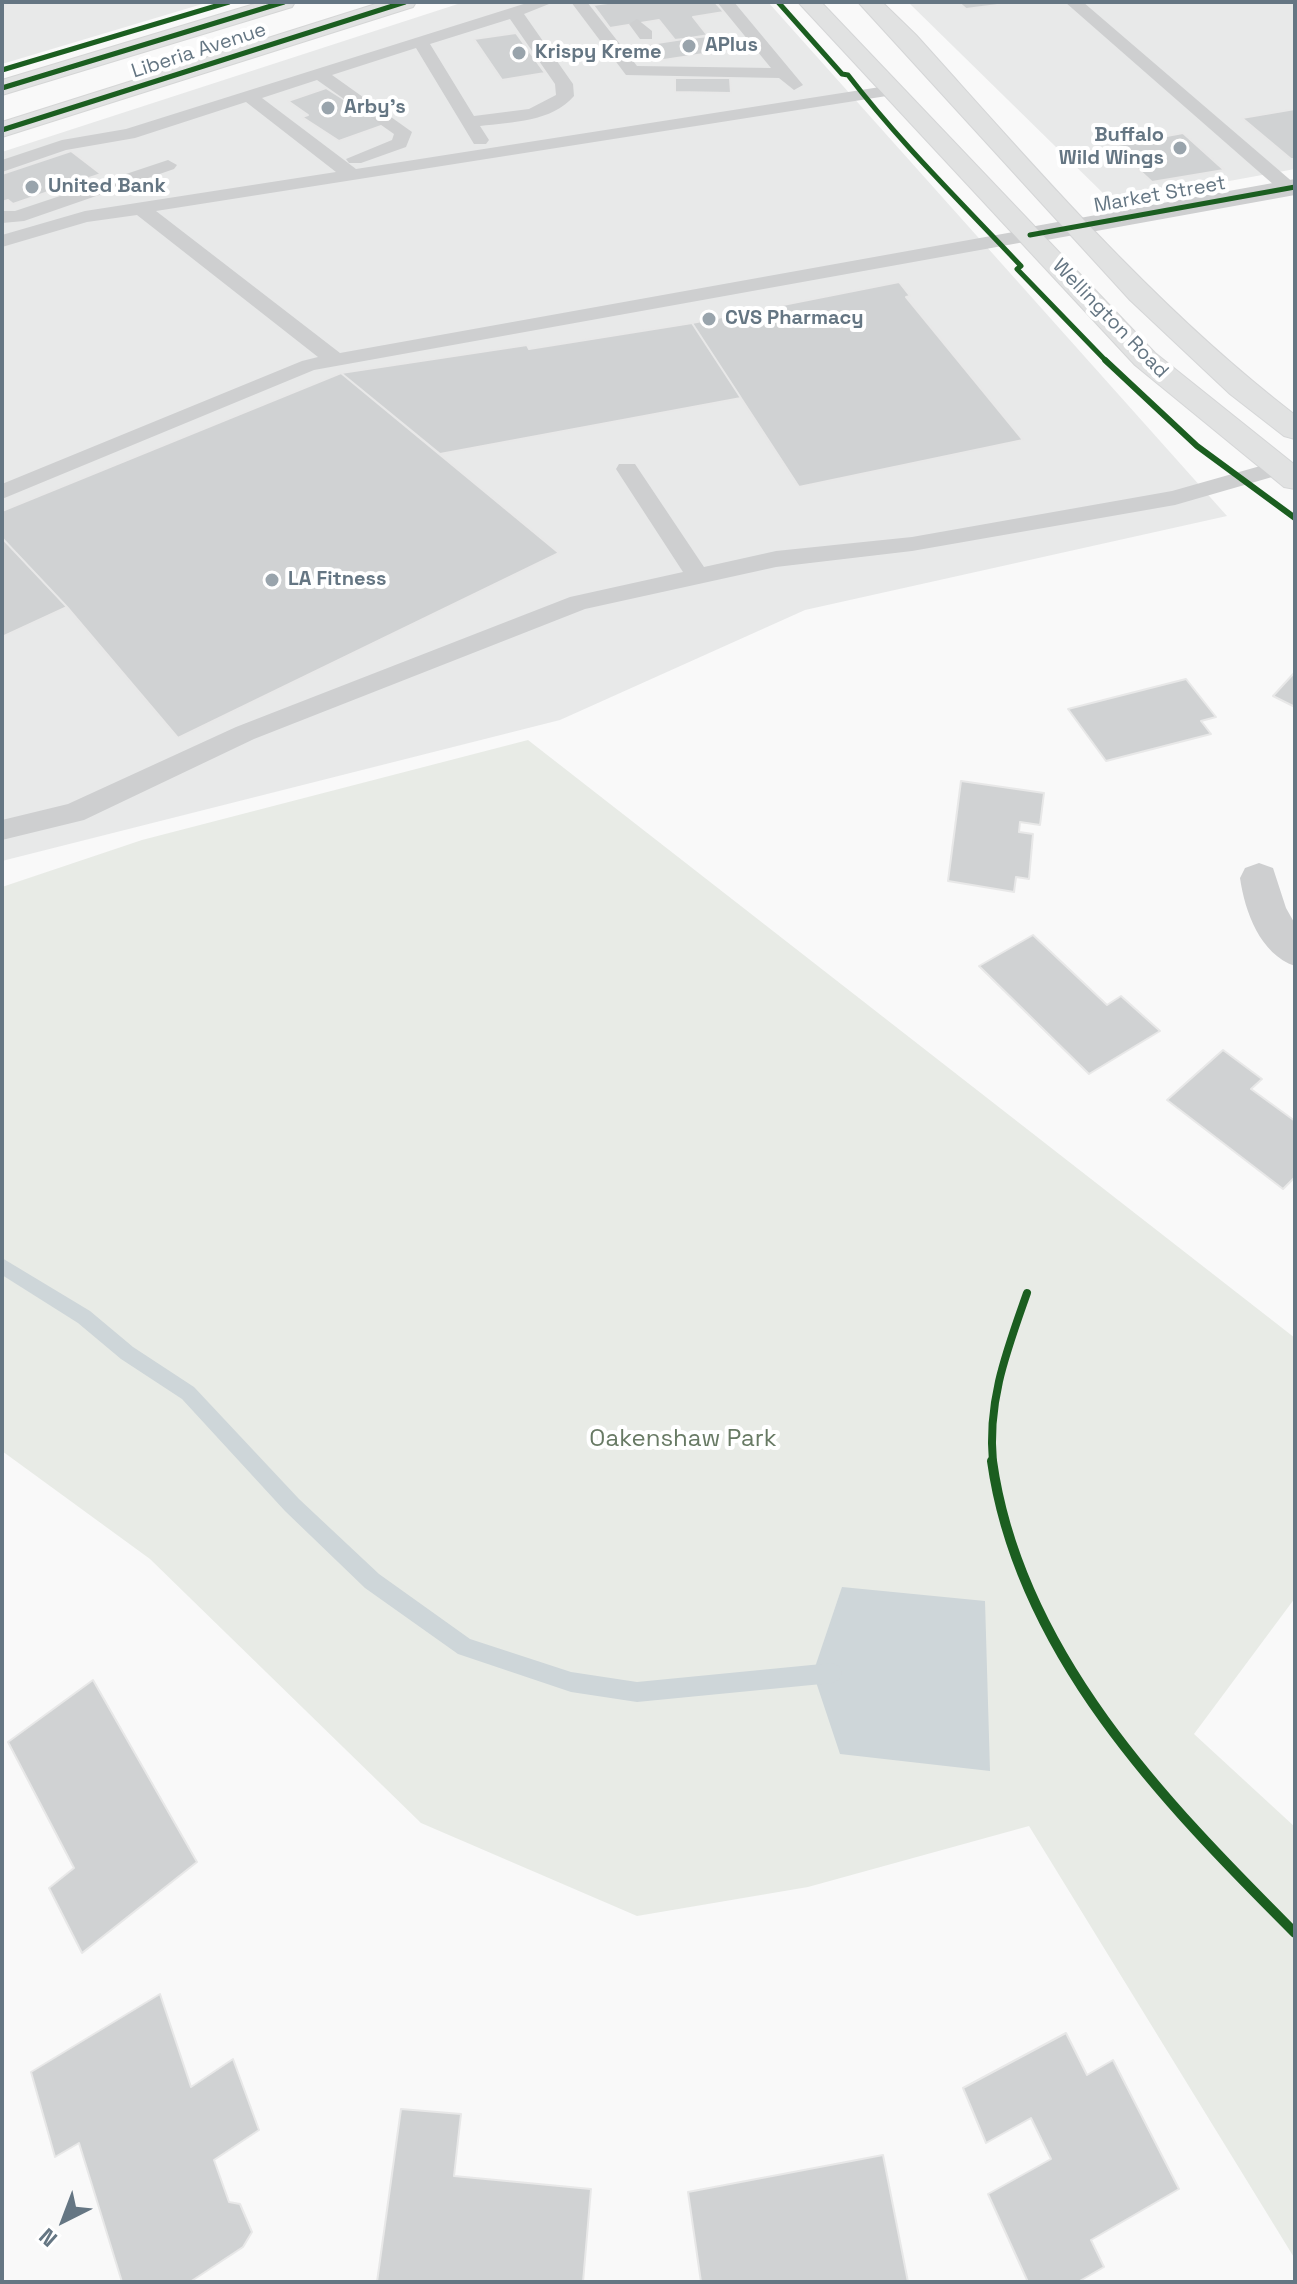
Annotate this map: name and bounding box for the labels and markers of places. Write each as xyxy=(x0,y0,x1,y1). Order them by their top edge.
place label: APlus xyxy=(705,34,758,58)
marker: APlus xyxy=(680,37,698,55)
place label: Krispy Kreme xyxy=(535,41,662,65)
marker: Krispy Kreme xyxy=(510,44,528,62)
place label: Arby's xyxy=(344,96,406,120)
marker: Arby's xyxy=(319,99,337,117)
place label: Buffalo Wild Wings xyxy=(1059,124,1164,171)
marker: Buffalo Wild Wings xyxy=(1171,139,1189,157)
place label: United Bank xyxy=(48,175,166,199)
marker: United Bank xyxy=(23,178,41,196)
place label: CVS Pharmacy xyxy=(725,307,863,331)
marker: CVS Pharmacy xyxy=(700,310,718,328)
place label: LA Fitness xyxy=(288,568,387,592)
marker: LA Fitness xyxy=(263,571,281,589)

